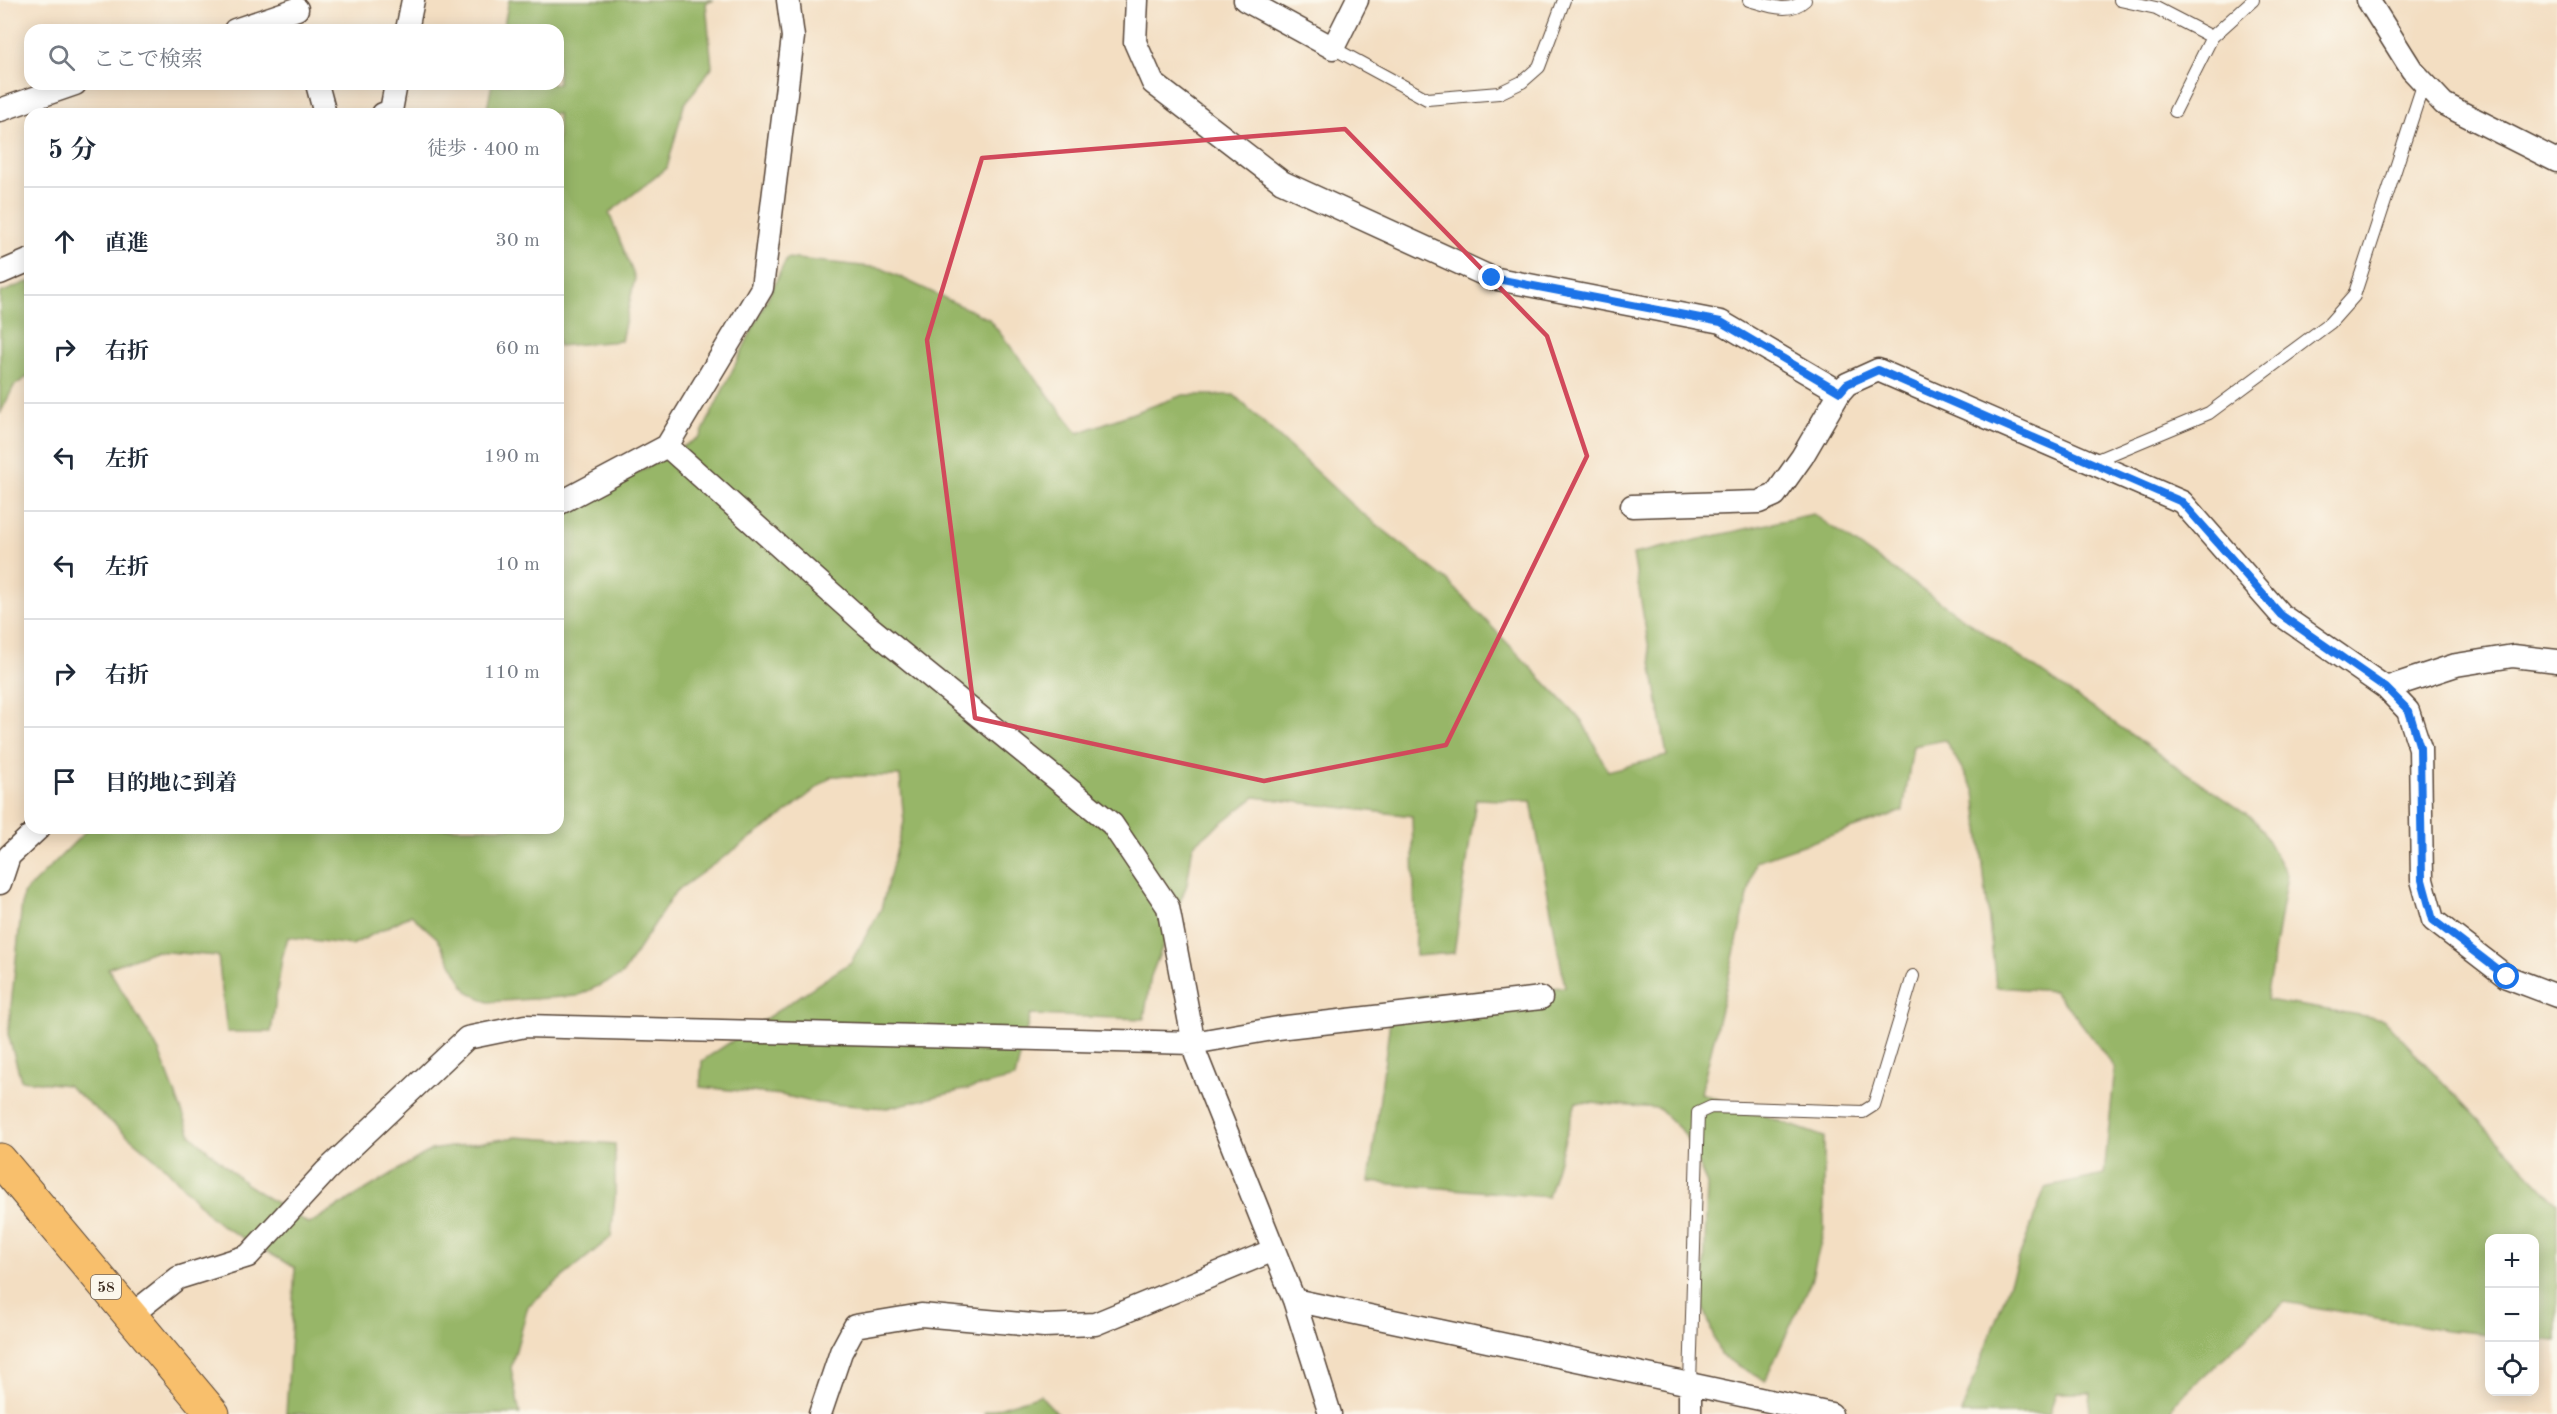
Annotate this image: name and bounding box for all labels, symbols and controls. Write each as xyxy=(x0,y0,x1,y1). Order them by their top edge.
search box xyxy=(24,24,564,90)
icon: search xyxy=(45,41,78,74)
text: ここで検索 xyxy=(93,49,203,71)
text: 5 分 xyxy=(48,138,96,164)
text: 徒歩 · 400 m xyxy=(427,140,540,160)
icon: ahead xyxy=(48,225,81,258)
text: 30 m xyxy=(495,231,540,251)
text: 直進 xyxy=(105,233,149,255)
route end xyxy=(1478,264,1504,290)
icon: right xyxy=(48,333,81,366)
text: 60 m xyxy=(495,339,540,359)
text: 右折 xyxy=(105,341,149,363)
icon: left xyxy=(48,441,81,474)
text: 190 m xyxy=(484,447,540,467)
text: 左折 xyxy=(105,449,149,471)
icon: left xyxy=(48,549,81,582)
text: 10 m xyxy=(495,555,540,575)
text: 左折 xyxy=(105,557,149,579)
icon: right xyxy=(48,657,81,690)
text: 110 m xyxy=(484,663,540,683)
text: 右折 xyxy=(105,665,149,687)
icon: arrive xyxy=(48,765,81,798)
text: 目的地に到着 xyxy=(105,773,237,795)
route start xyxy=(2493,963,2519,989)
map controls xyxy=(2485,1234,2539,1396)
button: + xyxy=(2485,1234,2539,1288)
road number: 58 xyxy=(91,1275,121,1299)
button: − xyxy=(2485,1288,2539,1342)
button: locate xyxy=(2485,1342,2539,1396)

